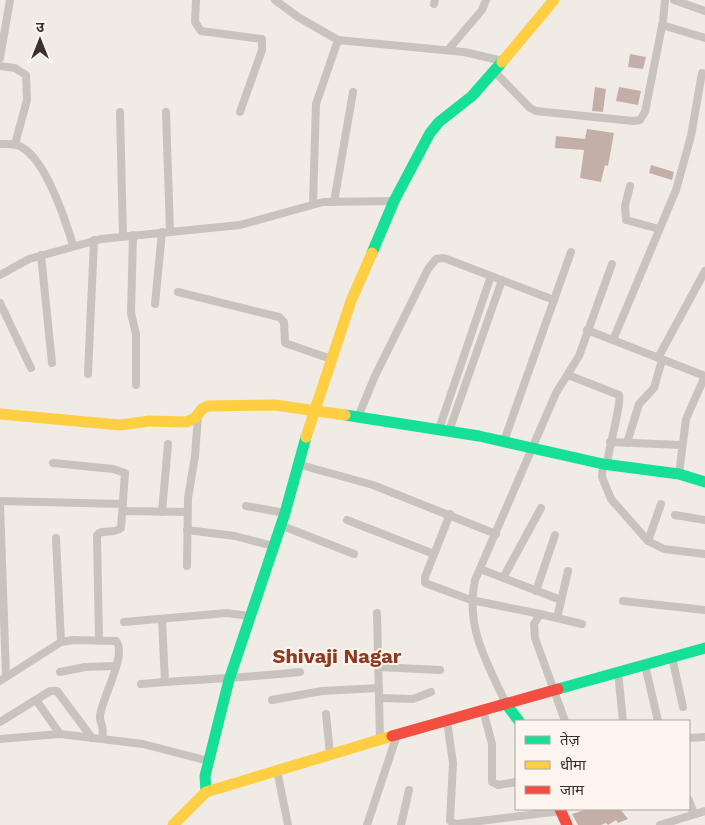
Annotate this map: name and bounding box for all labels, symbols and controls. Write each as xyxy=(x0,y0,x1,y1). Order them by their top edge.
north arrow xyxy=(15,15,65,65)
text: उ xyxy=(36,19,45,35)
district label: Shivaji Nagar xyxy=(273,644,402,668)
legend xyxy=(515,720,690,810)
text: तेज़ xyxy=(560,731,581,749)
text: धीमा xyxy=(560,756,587,774)
text: जाम xyxy=(560,781,585,799)

